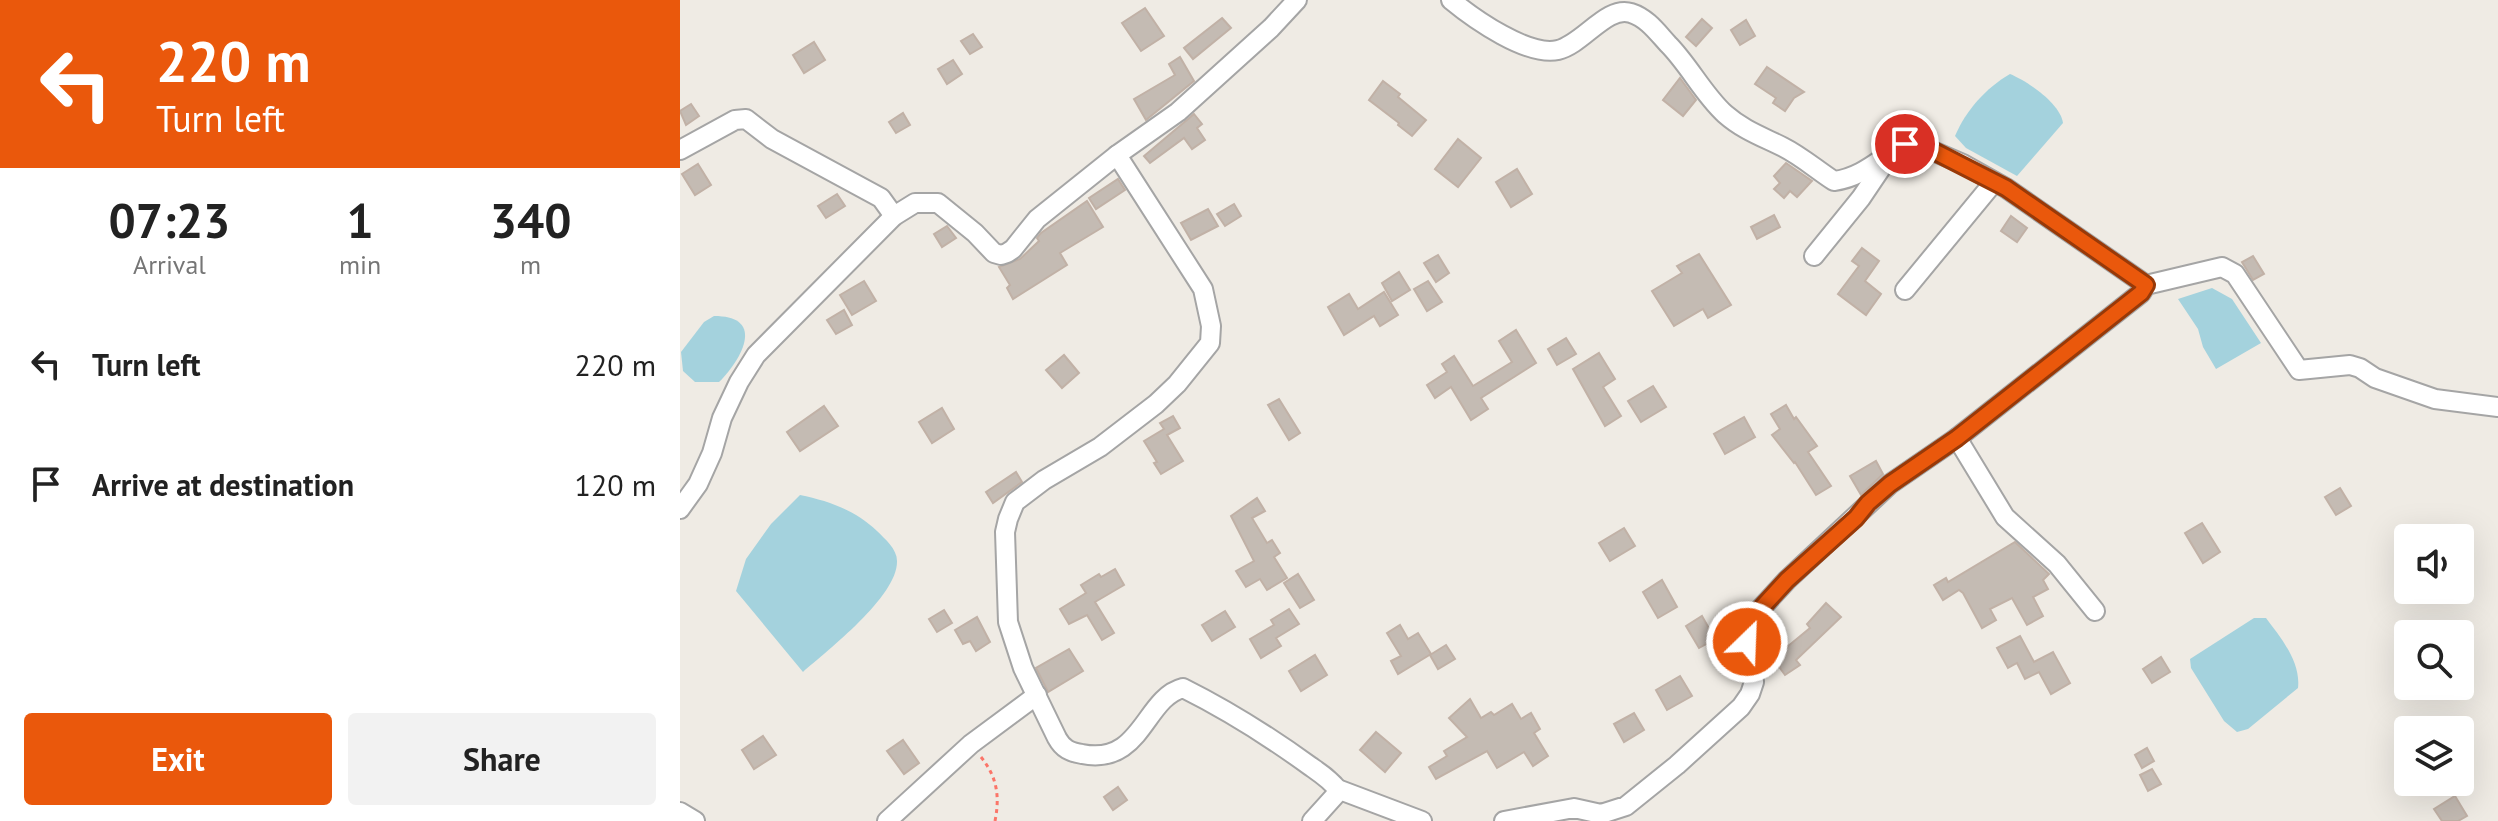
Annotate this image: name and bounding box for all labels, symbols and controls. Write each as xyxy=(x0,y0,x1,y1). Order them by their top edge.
text: 220 m xyxy=(156,25,311,97)
icon: left xyxy=(24,32,128,136)
text: Turn left xyxy=(156,95,285,142)
pin xyxy=(1871,110,1939,178)
icon: arrive xyxy=(1883,122,1927,166)
text: 07:23 xyxy=(109,189,230,251)
text: 1 xyxy=(346,189,374,251)
text: 340 xyxy=(490,189,571,251)
text: Arrival xyxy=(133,248,206,281)
text: min xyxy=(339,248,381,281)
text: m xyxy=(520,248,541,281)
icon: left xyxy=(24,342,68,386)
text: Turn left xyxy=(92,345,200,384)
text: 220 m xyxy=(575,345,656,384)
icon: arrive xyxy=(24,462,68,506)
text: Arrive at destination xyxy=(92,465,354,504)
text: 120 m xyxy=(575,465,656,504)
map controls xyxy=(2394,524,2474,796)
button: sound xyxy=(2394,524,2474,604)
position arrow xyxy=(1705,600,1789,684)
button: search xyxy=(2394,620,2474,700)
button: Exit xyxy=(24,713,332,805)
button: Share xyxy=(348,713,656,805)
button: layers xyxy=(2394,716,2474,796)

